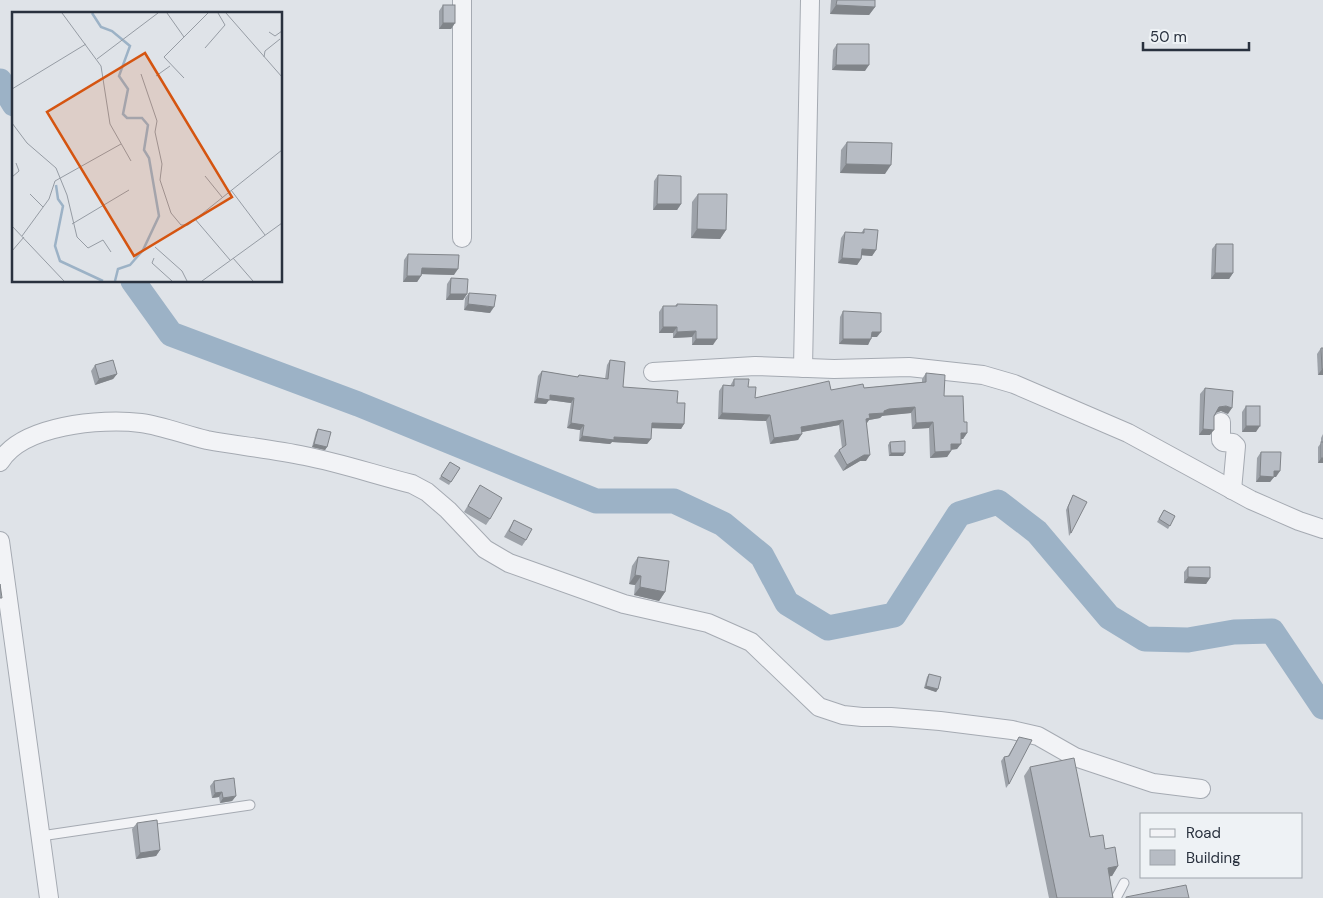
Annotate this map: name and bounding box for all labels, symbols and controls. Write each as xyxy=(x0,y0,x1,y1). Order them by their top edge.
inset map xyxy=(12,12,282,282)
scale bar xyxy=(1143,20,1249,52)
text: 50 m xyxy=(1150,27,1187,47)
legend xyxy=(1140,813,1303,878)
text: Road xyxy=(1186,823,1221,843)
text: Building xyxy=(1186,848,1241,868)

